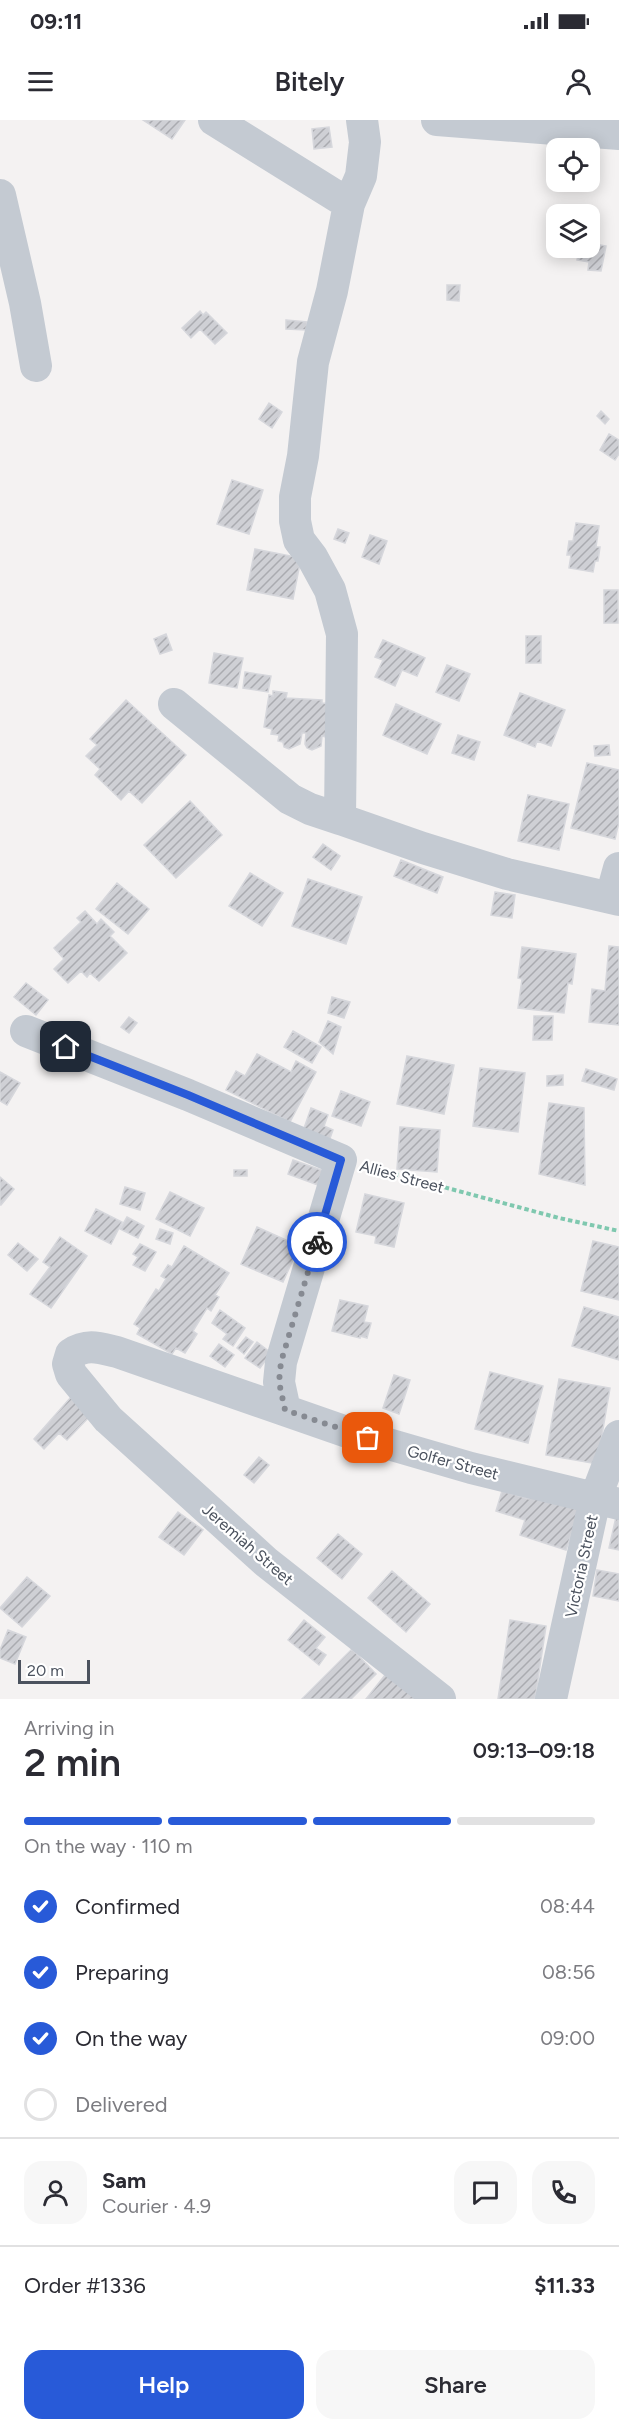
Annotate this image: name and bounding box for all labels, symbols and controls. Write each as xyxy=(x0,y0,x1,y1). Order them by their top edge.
text: 09:11 xyxy=(30,8,82,35)
icon: menu xyxy=(24,65,57,98)
text: Bitely xyxy=(275,65,344,98)
icon: person xyxy=(562,65,595,98)
map controls xyxy=(546,138,600,258)
button: locate xyxy=(546,138,600,192)
button: layers xyxy=(546,204,600,258)
pin xyxy=(40,1021,91,1072)
icon: home xyxy=(49,1030,82,1063)
street label: Allies Street xyxy=(358,1156,446,1197)
courier xyxy=(287,1212,347,1272)
icon: bike xyxy=(301,1226,334,1259)
pin xyxy=(342,1412,393,1463)
icon: bag xyxy=(351,1421,384,1454)
street label: Golfer Street xyxy=(405,1441,501,1484)
street label: Jeremiah Street xyxy=(198,1500,297,1589)
street label: Victoria Street xyxy=(561,1513,602,1619)
scale bar xyxy=(18,1657,90,1684)
text: 20 m xyxy=(27,1661,64,1680)
text: Arriving in xyxy=(24,1716,114,1740)
text: 09:13–09:18 xyxy=(473,1737,595,1764)
text: 2 min xyxy=(24,1739,121,1786)
text: On the way · 110 m xyxy=(24,1834,192,1858)
icon: check xyxy=(24,1890,57,1923)
text: Confirmed xyxy=(75,1893,180,1920)
text: 08:44 xyxy=(540,1894,595,1918)
icon: check xyxy=(24,1956,57,1989)
text: Preparing xyxy=(75,1959,169,1986)
text: 08:56 xyxy=(542,1960,595,1984)
icon: check xyxy=(24,2022,57,2055)
text: On the way xyxy=(75,2025,187,2052)
text: 09:00 xyxy=(540,2026,595,2050)
text: Delivered xyxy=(75,2091,168,2118)
button: person xyxy=(24,2161,87,2224)
button: chat xyxy=(454,2161,517,2224)
button: phone xyxy=(532,2161,595,2224)
text: Sam xyxy=(102,2167,146,2194)
text: Courier · 4.9 xyxy=(102,2194,211,2218)
text: Order #1336 xyxy=(24,2272,146,2299)
text: $11.33 xyxy=(534,2272,595,2299)
button: Help xyxy=(24,2350,304,2419)
button: Share xyxy=(316,2350,595,2419)

